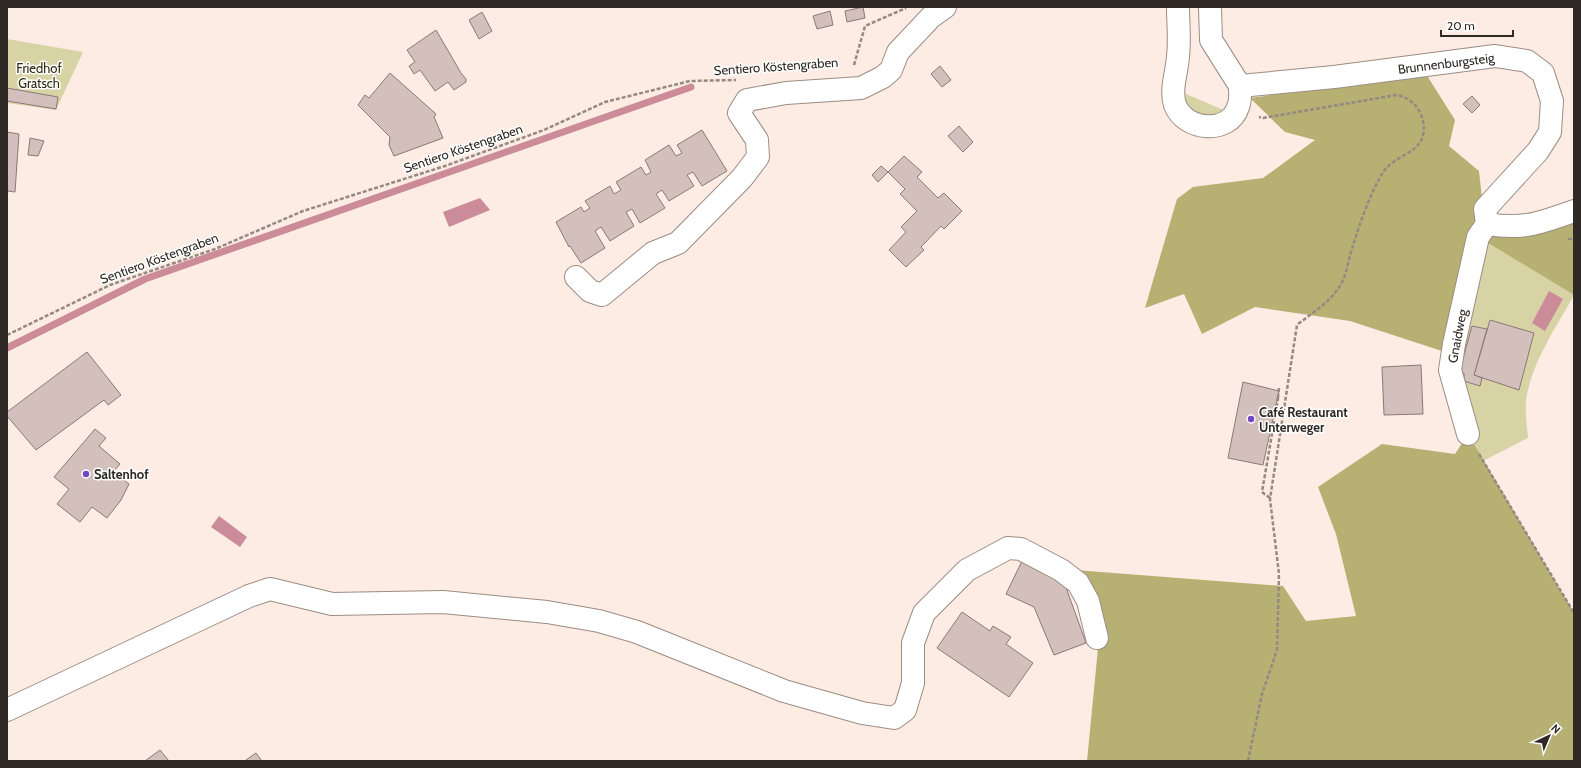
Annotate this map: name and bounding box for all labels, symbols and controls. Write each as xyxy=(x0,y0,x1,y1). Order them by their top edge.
scale bar xyxy=(1441,12,1513,38)
text: 20 m xyxy=(1447,18,1475,33)
street label: Brunnenburgsteig xyxy=(1397,49,1496,77)
street label: Sentiero Köstengraben xyxy=(713,54,839,78)
park label: Friedhof Gratsch xyxy=(16,60,62,91)
street label: Sentiero Köstengraben xyxy=(401,120,525,176)
street label: Sentiero Köstengraben xyxy=(98,229,220,287)
street label: Gnaidweg xyxy=(1444,307,1470,364)
place label: Café Restaurant Unterweger xyxy=(1259,404,1348,435)
marker: Café Restaurant Unterweger xyxy=(1246,414,1256,424)
place label: Saltenhof xyxy=(94,466,149,482)
marker: Saltenhof xyxy=(81,469,91,479)
north arrow xyxy=(1529,716,1569,756)
text: N xyxy=(1548,721,1564,737)

